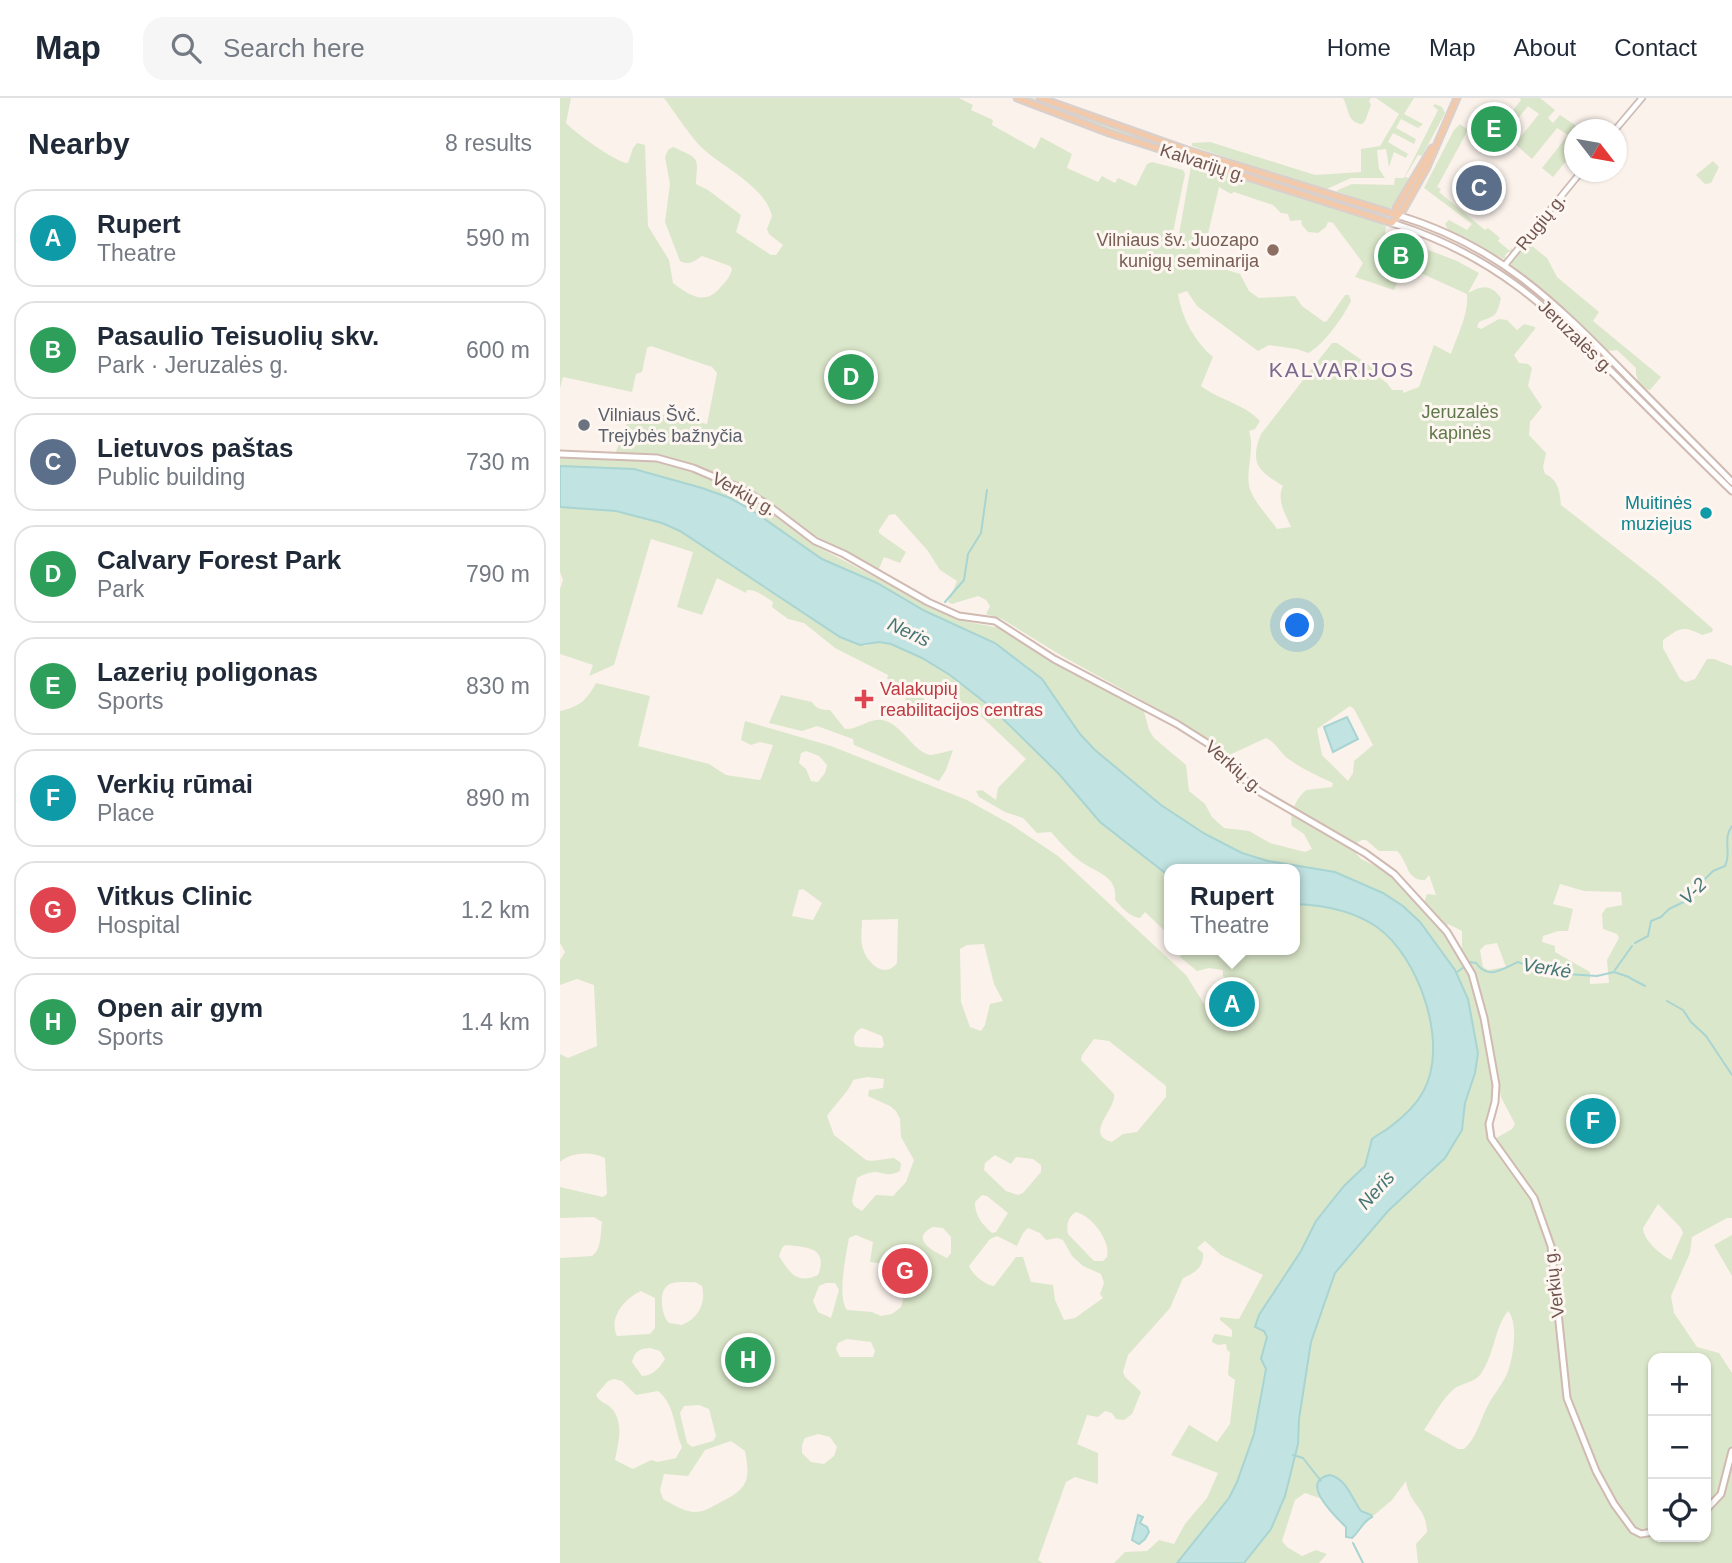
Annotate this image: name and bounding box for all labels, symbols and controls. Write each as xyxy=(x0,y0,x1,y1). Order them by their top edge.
search box xyxy=(143,17,633,80)
text: Map xyxy=(35,29,101,66)
icon: search xyxy=(167,29,205,67)
text: Search here xyxy=(223,33,365,63)
text: Home xyxy=(1327,34,1391,61)
text: Map xyxy=(1429,34,1476,61)
text: About xyxy=(1514,34,1576,61)
text: Contact xyxy=(1614,34,1697,61)
pin: E xyxy=(1471,103,1517,155)
north arrow xyxy=(1564,119,1627,182)
text: Nearby xyxy=(28,127,130,160)
text: 8 results xyxy=(445,130,532,156)
street label: Kalvarijų g. xyxy=(1158,140,1248,186)
pin: C xyxy=(1456,162,1502,214)
street label: Rugių g. xyxy=(1512,190,1570,254)
text: Rupert xyxy=(97,209,181,239)
text: A xyxy=(45,225,61,251)
text: 590 m xyxy=(466,225,530,251)
place label: Vilniaus šv. Juozapo kunigų seminarija xyxy=(1097,230,1260,271)
pin: B xyxy=(1378,230,1424,282)
text: Theatre xyxy=(97,240,176,266)
marker: Vilniaus šv. Juozapo kunigų seminarija xyxy=(1265,242,1281,258)
street label: Jeruzalės g. xyxy=(1534,296,1618,378)
text: Pasaulio Teisuolių skv. xyxy=(97,321,379,351)
text: B xyxy=(45,337,61,363)
text: 600 m xyxy=(466,337,530,363)
pin: D xyxy=(828,351,874,403)
text: Park · Jeruzalės g. xyxy=(97,352,289,378)
district label: KALVARIJOS xyxy=(1269,358,1415,381)
park label: Jeruzalės kapinės xyxy=(1421,402,1499,443)
place label: Vilniaus Švč. Trejybės bažnyčia xyxy=(598,404,743,446)
marker: Vilniaus Švč. Trejybės bažnyčia xyxy=(576,417,592,433)
text: Lietuvos paštas xyxy=(97,433,294,463)
text: C xyxy=(45,449,61,475)
text: 730 m xyxy=(466,449,530,475)
text: Public building xyxy=(97,464,245,490)
street label: Verkių g. xyxy=(709,468,779,520)
place label: Muitinės muziejus xyxy=(1621,493,1692,534)
marker: Muitinės muziejus xyxy=(1698,505,1714,521)
text: Calvary Forest Park xyxy=(97,545,341,575)
text: D xyxy=(45,561,61,587)
text: 790 m xyxy=(466,561,530,587)
text: Park xyxy=(97,576,144,602)
your location xyxy=(1280,608,1314,642)
water label: Neris xyxy=(884,613,934,651)
text: Lazerių poligonas xyxy=(97,657,318,687)
text: E xyxy=(45,673,61,699)
text: 830 m xyxy=(466,673,530,699)
place label: Valakupių reabilitacijos centras xyxy=(880,679,1043,720)
text: Sports xyxy=(97,688,163,714)
marker: Valakupių reabilitacijos centras xyxy=(854,689,874,709)
street label: Verkių g. xyxy=(1201,736,1267,798)
text: Verkių rūmai xyxy=(97,769,253,799)
text: F xyxy=(46,785,60,811)
text: 890 m xyxy=(466,785,530,811)
text: Place xyxy=(97,800,155,826)
popup xyxy=(1164,864,1300,955)
water label: V-2 xyxy=(1675,873,1711,909)
text: Vitkus Clinic xyxy=(97,881,253,911)
text: Rupert xyxy=(1190,881,1274,911)
text: G xyxy=(44,897,62,923)
text: 1.2 km xyxy=(461,897,530,923)
text: Hospital xyxy=(97,912,180,938)
text: Theatre xyxy=(1190,912,1269,938)
water label: Verkė xyxy=(1521,954,1573,982)
pin: A xyxy=(1209,978,1255,1030)
text: Open air gym xyxy=(97,993,263,1023)
text: H xyxy=(45,1009,61,1035)
text: 1.4 km xyxy=(461,1009,530,1035)
text: Sports xyxy=(97,1024,163,1050)
pin: F xyxy=(1570,1095,1616,1147)
water label: Neris xyxy=(1353,1166,1399,1214)
pin: G xyxy=(882,1245,928,1297)
street label: Verkių g. xyxy=(1540,1247,1568,1319)
pin: H xyxy=(725,1334,771,1386)
map controls xyxy=(1648,1353,1711,1542)
button: + xyxy=(1648,1353,1711,1416)
button: − xyxy=(1648,1416,1711,1479)
button: locate xyxy=(1648,1479,1711,1542)

